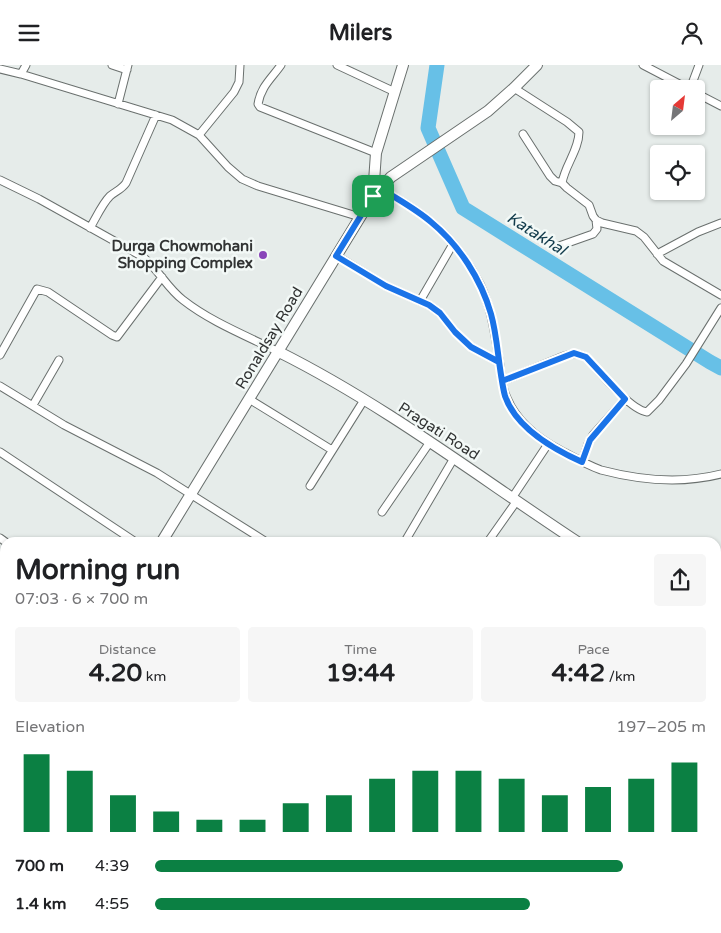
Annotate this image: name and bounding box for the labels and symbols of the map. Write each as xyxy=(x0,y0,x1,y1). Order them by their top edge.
north arrow xyxy=(650,80,705,135)
pin xyxy=(352,175,394,217)
water label: Katakhal xyxy=(503,208,571,261)
place label: Durga Chowmohani Shopping Complex xyxy=(112,237,253,273)
marker: Durga Chowmohani Shopping Complex xyxy=(257,249,269,261)
street label: Ronaldsay Road xyxy=(231,284,307,392)
street label: Pragati Road xyxy=(395,398,483,464)

